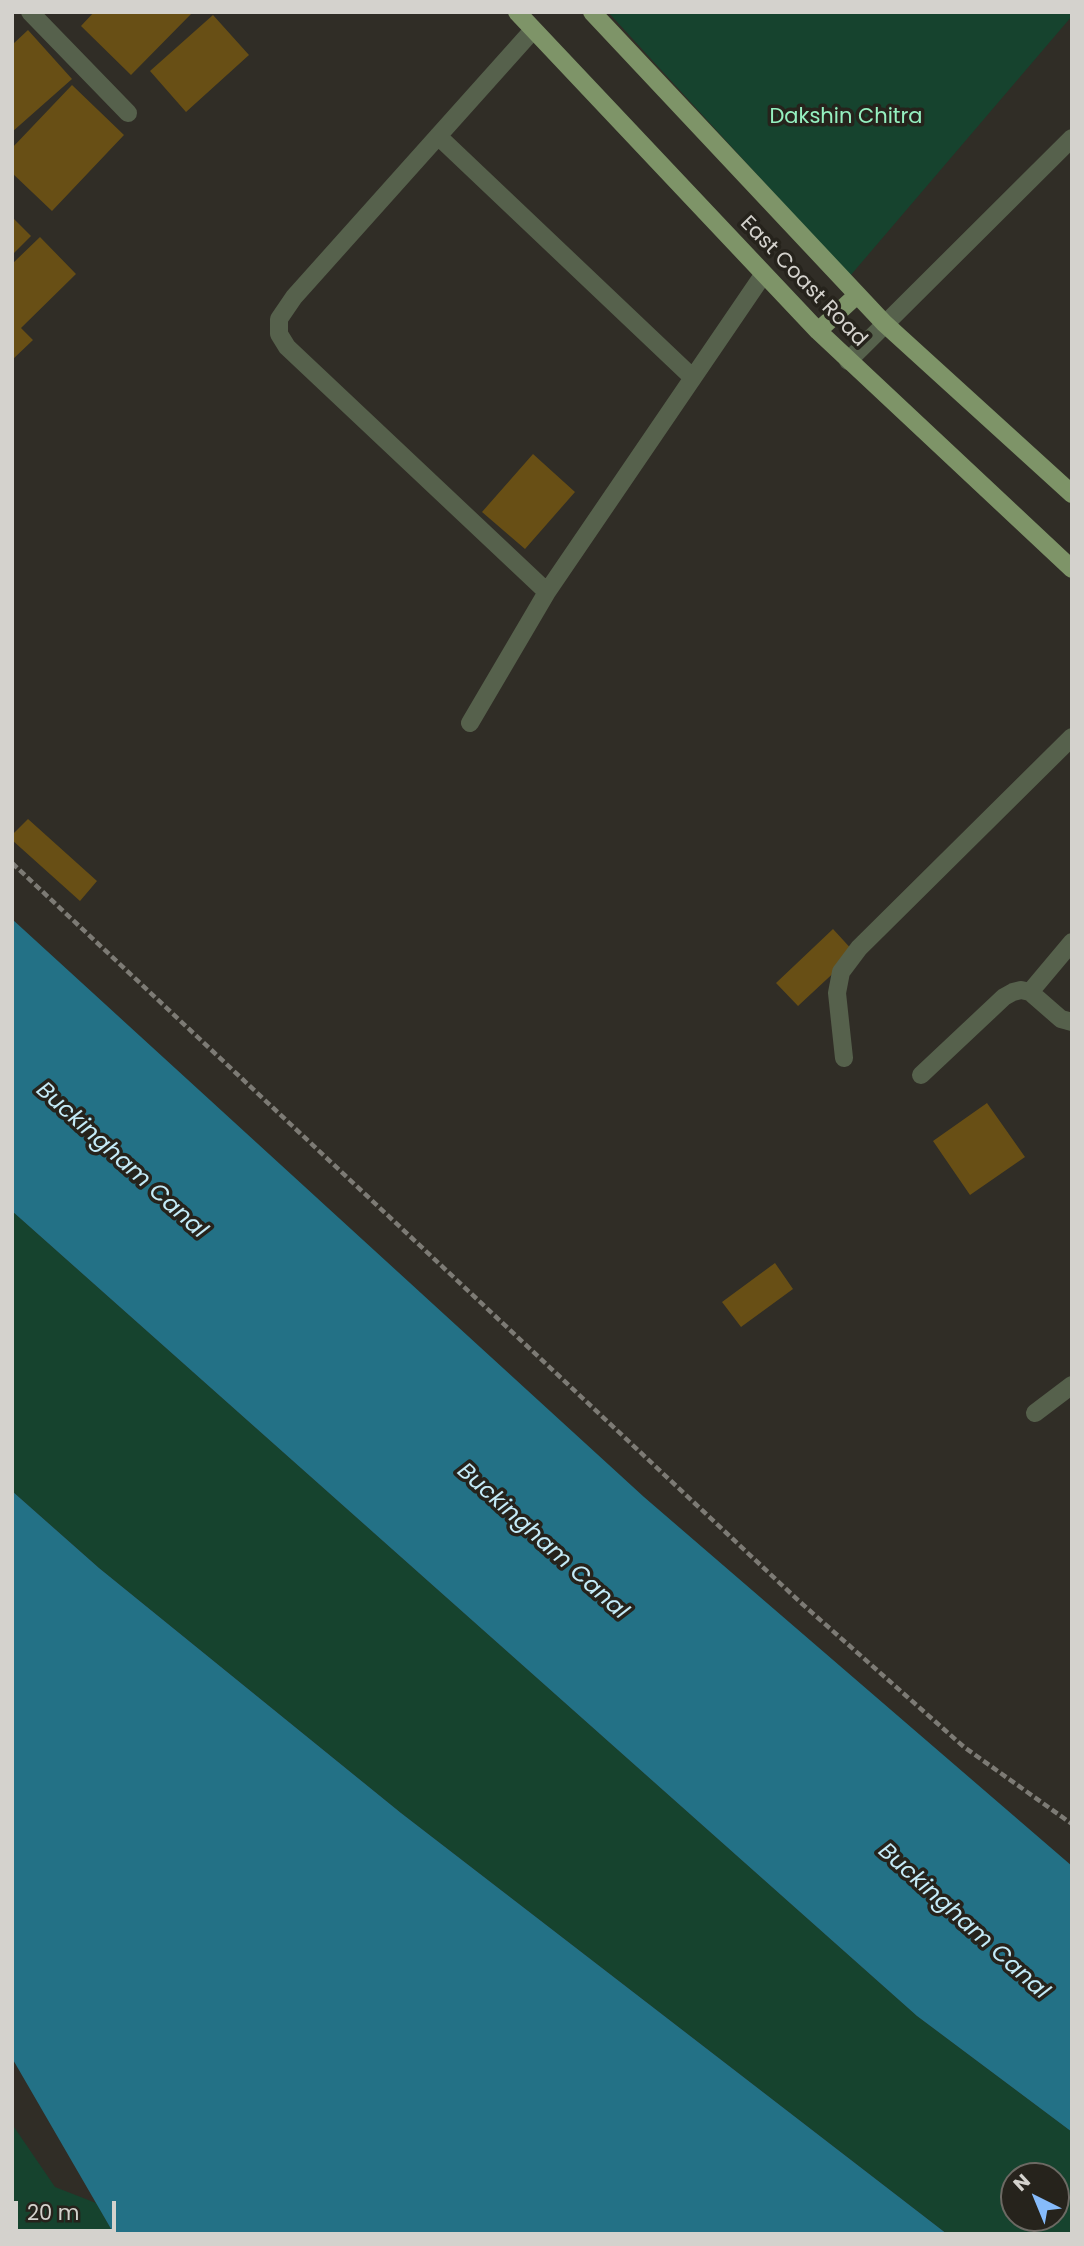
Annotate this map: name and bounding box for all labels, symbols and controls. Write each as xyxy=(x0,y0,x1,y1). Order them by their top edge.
park label: Dakshin Chitra xyxy=(770,105,922,131)
street label: East Coast Road xyxy=(734,211,872,353)
water label: Buckingham Canal xyxy=(30,1077,212,1245)
water label: Buckingham Canal xyxy=(451,1458,633,1626)
water label: Buckingham Canal xyxy=(872,1838,1054,2006)
north arrow xyxy=(1000,2162,1070,2232)
text: N xyxy=(1007,2168,1036,2197)
scale bar xyxy=(18,2186,119,2230)
text: 20 m xyxy=(27,2198,80,2227)

